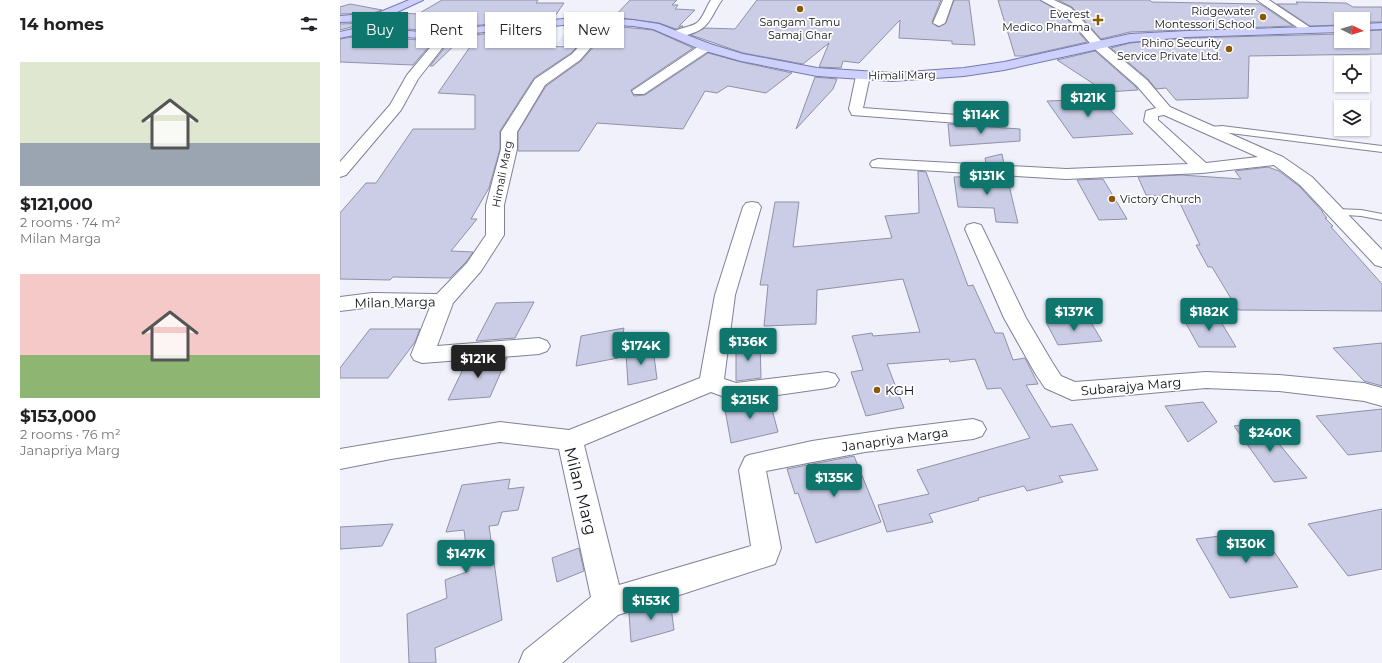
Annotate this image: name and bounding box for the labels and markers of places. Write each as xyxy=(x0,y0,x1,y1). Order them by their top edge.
marker: Sangam Tamu Samaj Ghar xyxy=(795,4,805,14)
place label: Ridgewater Montessori School xyxy=(1154,4,1255,31)
place label: Everest Medico Pharma xyxy=(1002,7,1091,34)
marker: Ridgewater Montessori School xyxy=(1258,12,1268,22)
place label: Sangam Tamu Samaj Ghar xyxy=(760,15,840,42)
marker: Everest Medico Pharma xyxy=(1093,15,1103,25)
place label: Rhino Security Service Private Ltd. xyxy=(1117,36,1221,63)
marker: Rhino Security Service Private Ltd. xyxy=(1224,44,1234,54)
pin: $121K xyxy=(1060,84,1116,118)
pin: $114K xyxy=(953,101,1009,135)
pin: $131K xyxy=(959,162,1015,196)
place label: Victory Church xyxy=(1120,192,1201,206)
marker: Victory Church xyxy=(1107,194,1117,204)
pin: $137K xyxy=(1046,298,1102,332)
pin: $182K xyxy=(1181,298,1237,332)
pin: $136K xyxy=(720,328,776,362)
pin: $174K xyxy=(613,332,669,366)
pin: $121K xyxy=(450,345,506,379)
place label: KGH xyxy=(885,382,914,398)
marker: KGH xyxy=(872,385,882,395)
pin: $215K xyxy=(722,386,778,420)
pin: $240K xyxy=(1242,419,1298,453)
pin: $135K xyxy=(806,464,862,498)
pin: $130K xyxy=(1218,530,1274,564)
pin: $147K xyxy=(438,540,494,574)
pin: $153K xyxy=(623,587,679,621)

